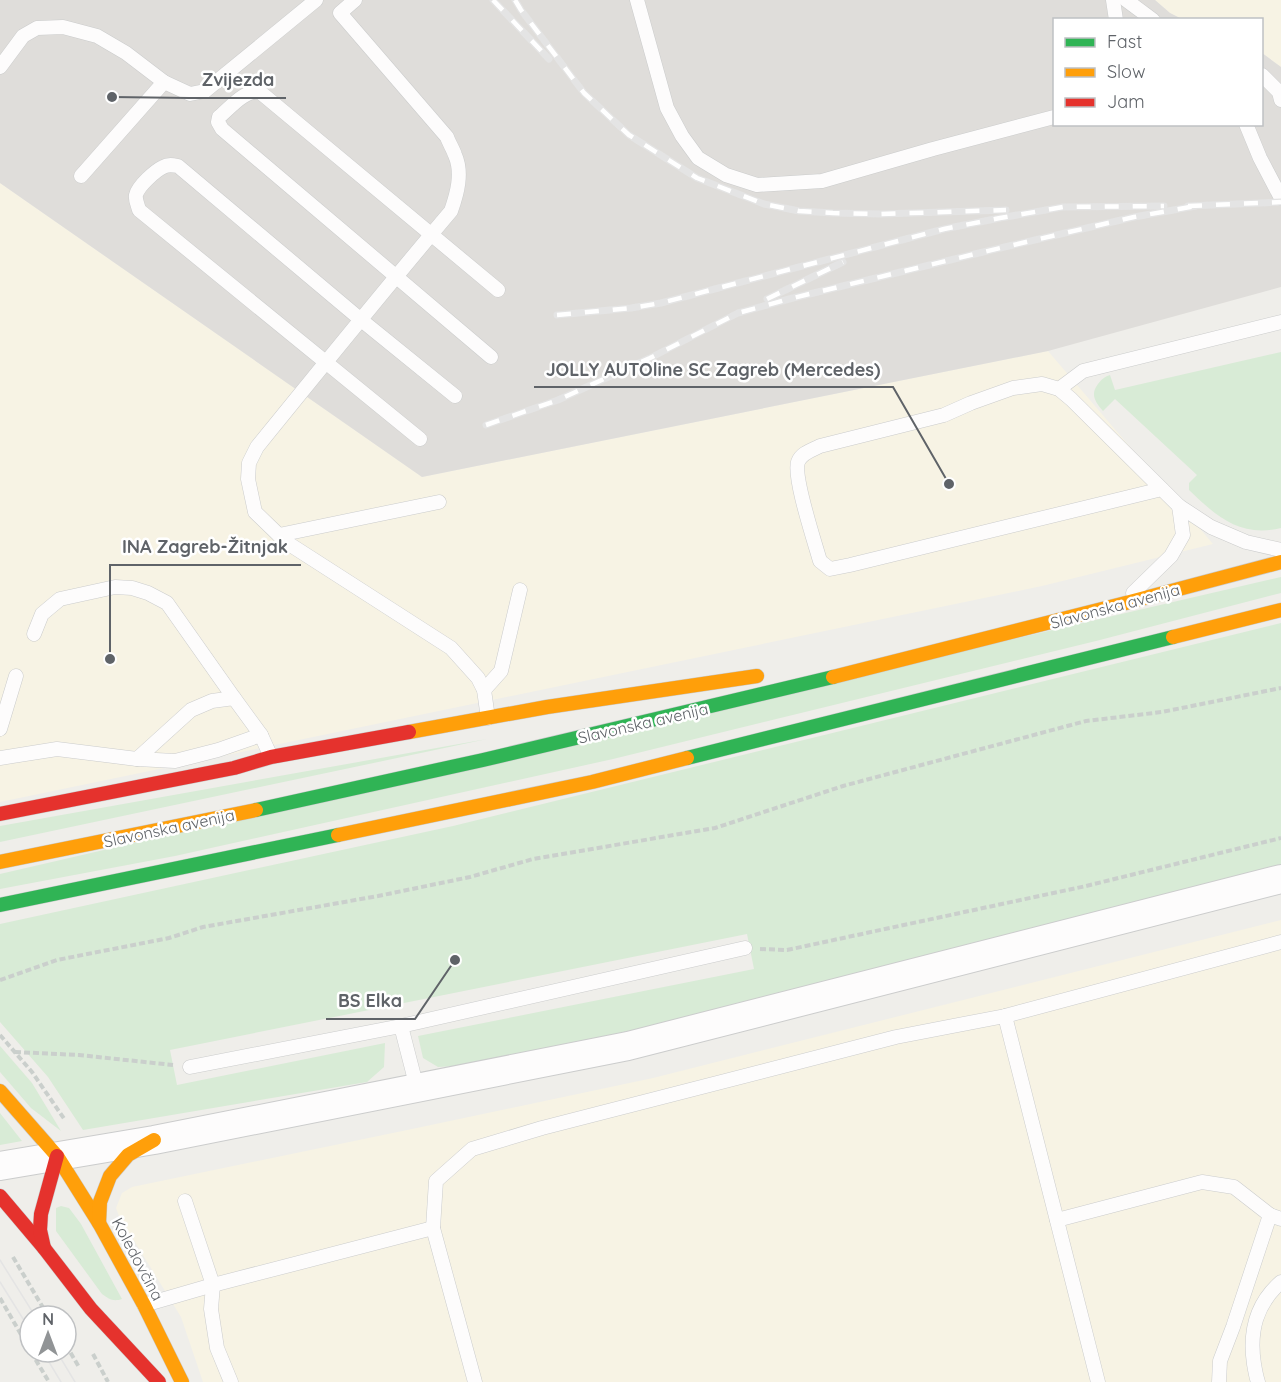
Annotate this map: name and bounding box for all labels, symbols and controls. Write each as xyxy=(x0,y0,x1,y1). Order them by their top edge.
legend xyxy=(1053,18,1263,126)
text: Fast xyxy=(1107,30,1142,53)
text: Slow xyxy=(1107,60,1145,83)
callout: Zvijezda xyxy=(189,62,286,98)
text: Zvijezda xyxy=(202,68,274,91)
text: Jam xyxy=(1107,90,1145,113)
callout: JOLLY AUTOline SC Zagreb (Mercedes) xyxy=(534,351,893,387)
text: JOLLY AUTOline SC Zagreb (Mercedes) xyxy=(546,358,880,381)
callout: INA Zagreb-Žitnjak xyxy=(110,529,301,565)
text: INA Zagreb-Žitnjak xyxy=(122,535,288,558)
street label: Slavonska avenija xyxy=(1048,579,1182,633)
street label: Slavonska avenija xyxy=(576,698,710,748)
street label: Slavonska avenija xyxy=(102,804,236,852)
callout: BS Elka xyxy=(326,983,415,1019)
text: BS Elka xyxy=(338,989,402,1012)
street label: Koledovčina xyxy=(108,1214,168,1304)
north arrow xyxy=(18,1304,78,1364)
text: N xyxy=(42,1309,54,1329)

